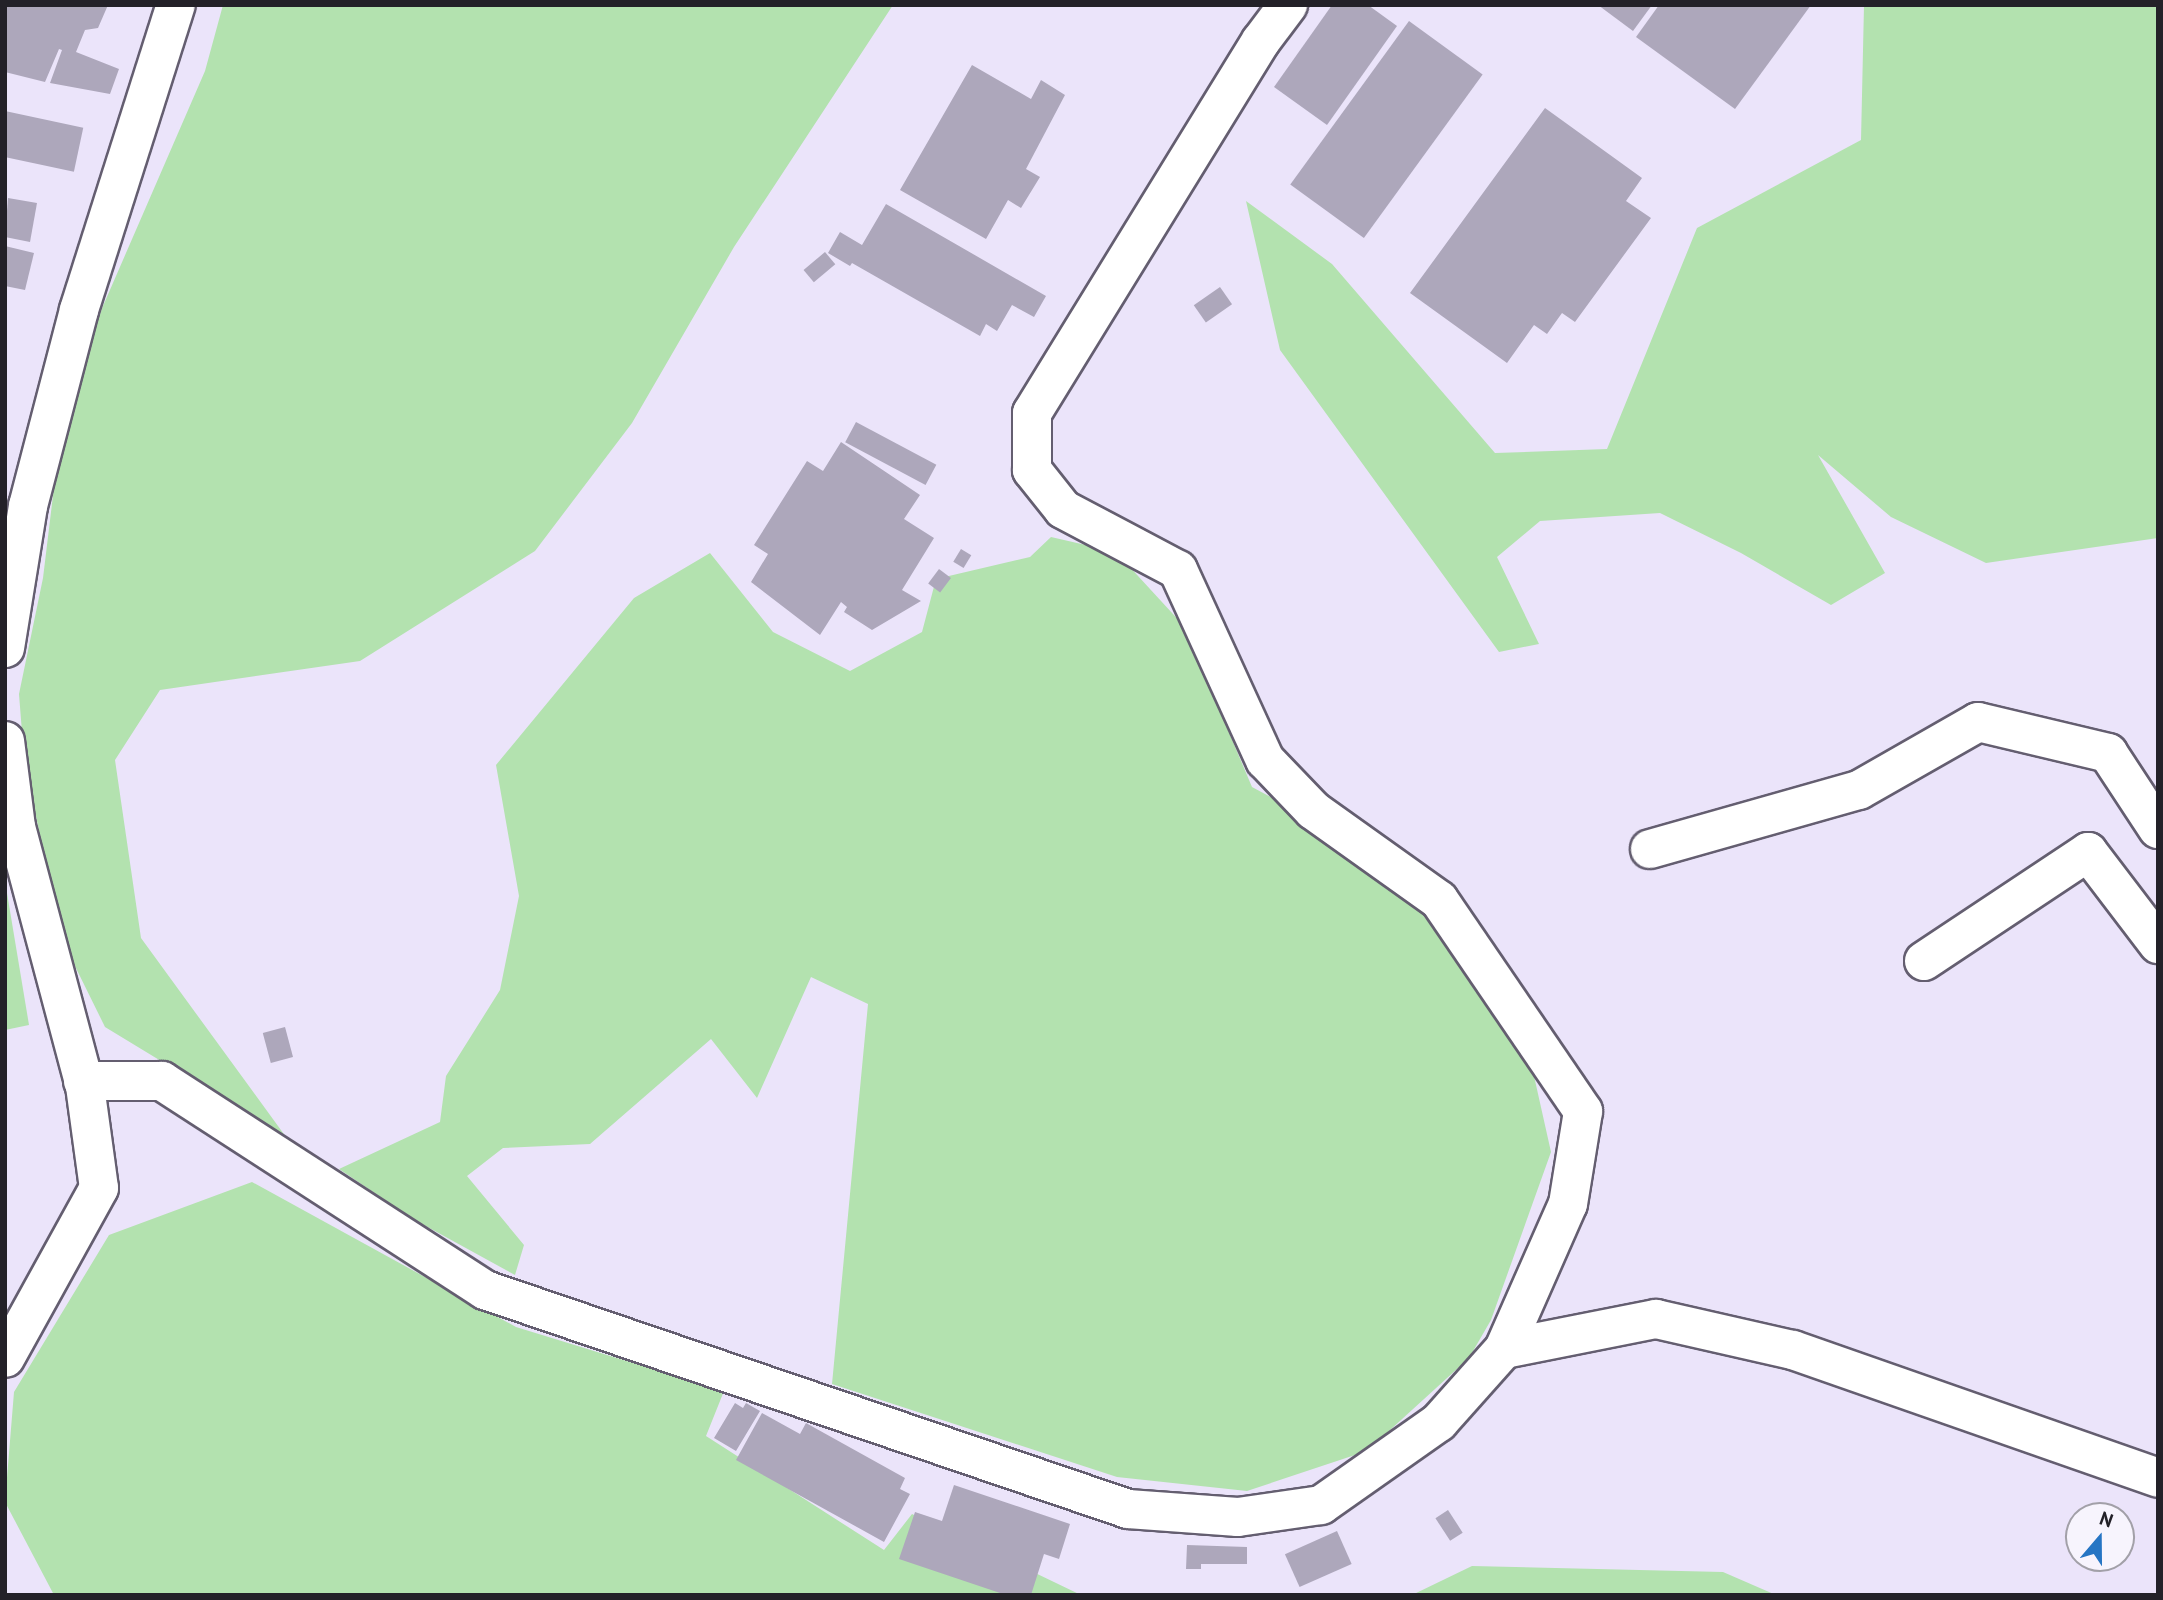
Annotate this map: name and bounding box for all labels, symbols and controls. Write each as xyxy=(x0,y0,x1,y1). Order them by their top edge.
north arrow xyxy=(2065,1502,2135,1572)
text: N xyxy=(2097,1506,2116,1533)

